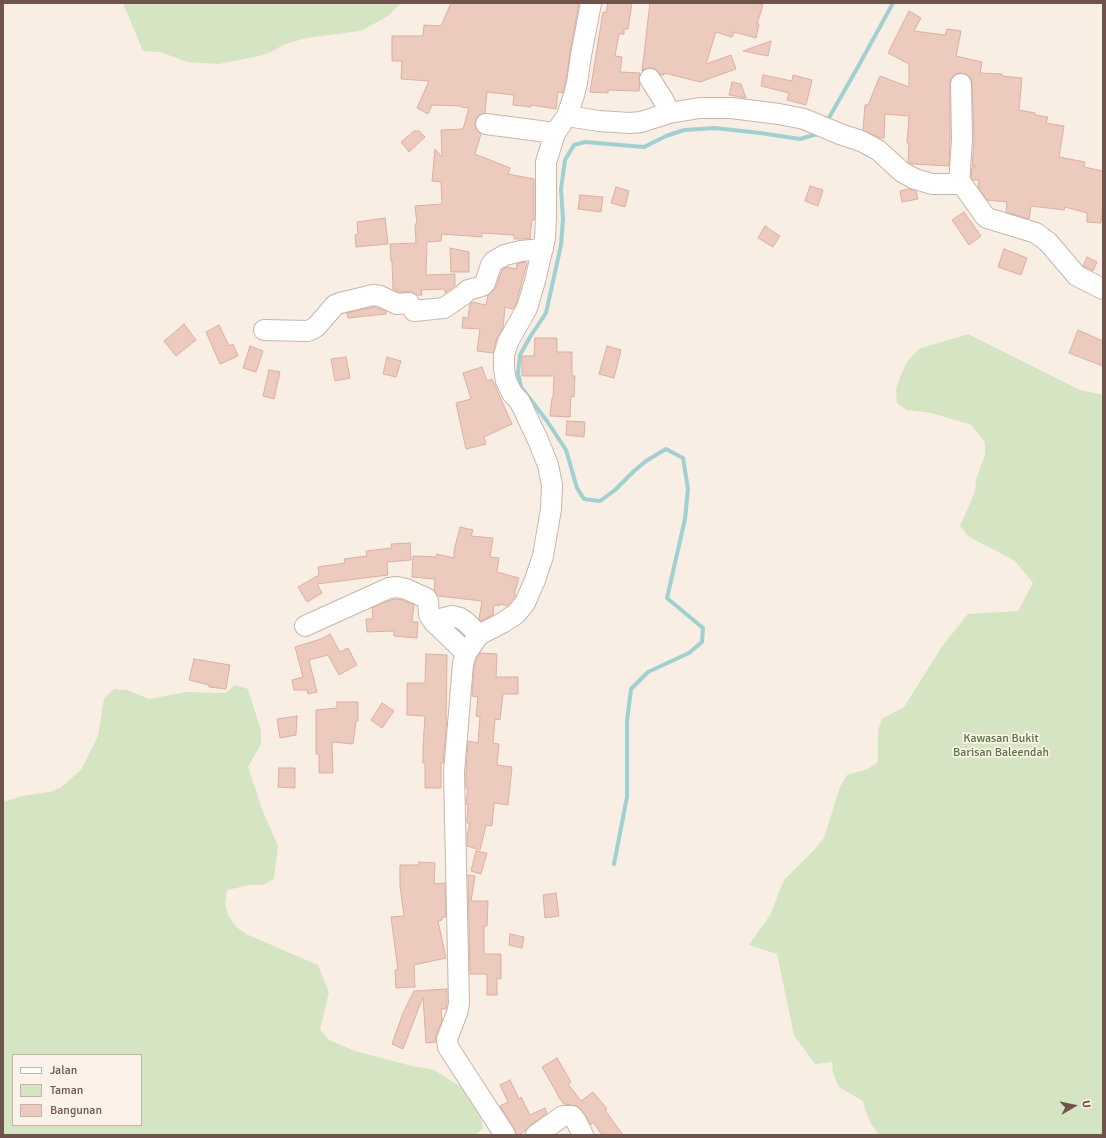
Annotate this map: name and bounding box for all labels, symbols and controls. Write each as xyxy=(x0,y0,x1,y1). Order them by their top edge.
park label: Kawasan Bukit Barisan Baleendah xyxy=(953,732,1049,760)
legend xyxy=(12,1054,142,1126)
text: Jalan xyxy=(50,1063,77,1078)
text: Taman xyxy=(50,1083,83,1098)
north arrow xyxy=(1054,1086,1094,1126)
text: U xyxy=(1079,1099,1093,1109)
text: Bangunan xyxy=(50,1103,102,1118)

